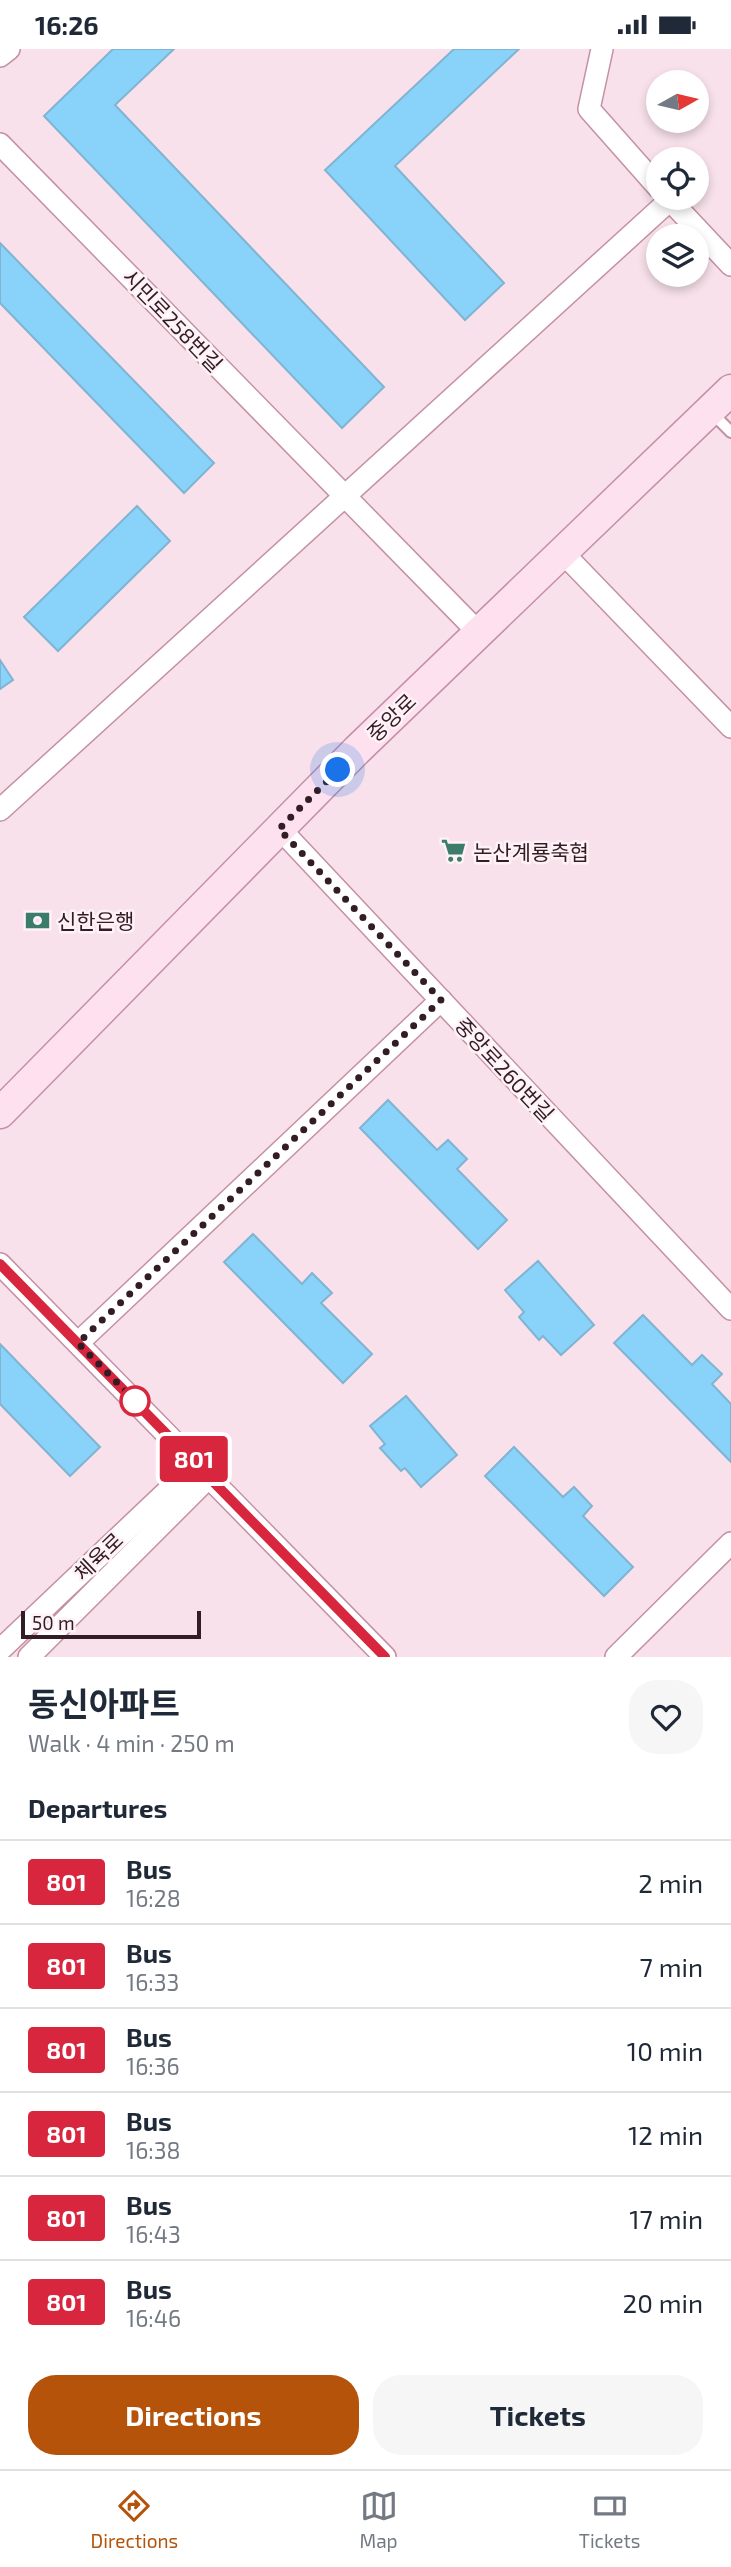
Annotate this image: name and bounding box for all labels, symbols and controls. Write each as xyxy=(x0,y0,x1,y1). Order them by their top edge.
text: 16:26 xyxy=(35,9,99,40)
north arrow xyxy=(646,70,709,133)
map controls xyxy=(646,70,709,287)
button: locate xyxy=(646,147,709,210)
button: layers xyxy=(646,224,709,287)
street label: 시민로258번길 xyxy=(118,264,228,376)
street label: 중앙로 xyxy=(361,688,421,746)
your location xyxy=(320,752,355,787)
supermarket icon: 논산계룡축협 xyxy=(439,837,467,865)
place label: 논산계룡축협 xyxy=(473,839,589,864)
bank icon: 신한은행 xyxy=(23,906,51,934)
place label: 신한은행 xyxy=(57,908,134,933)
street label: 중앙로260번길 xyxy=(450,1012,560,1126)
unlabelled marker xyxy=(120,1386,150,1416)
line badge: 801 xyxy=(154,1436,234,1482)
text: 801 xyxy=(174,1444,214,1473)
street label: 체육로 xyxy=(68,1527,128,1585)
scale bar xyxy=(21,1608,201,1640)
text: 50 m xyxy=(32,1611,75,1634)
button: heart xyxy=(629,1680,703,1754)
text: 동신아파트 xyxy=(28,1683,180,1723)
text: Walk · 4 min · 250 m xyxy=(28,1729,235,1757)
text: Departures xyxy=(28,1792,167,1823)
text: Bus xyxy=(126,1853,172,1884)
text: 801 xyxy=(46,1867,87,1896)
text: 2 min xyxy=(638,1867,703,1898)
text: 16:28 xyxy=(126,1884,181,1912)
text: Bus xyxy=(126,1937,172,1968)
text: 801 xyxy=(46,1951,87,1980)
text: 7 min xyxy=(640,1951,703,1982)
text: 16:33 xyxy=(126,1968,179,1996)
text: Bus xyxy=(126,2021,172,2052)
text: 801 xyxy=(46,2035,87,2064)
text: 10 min xyxy=(627,2035,703,2066)
text: 16:36 xyxy=(126,2052,180,2080)
text: Bus xyxy=(126,2105,172,2136)
text: 801 xyxy=(46,2119,87,2148)
text: 12 min xyxy=(628,2119,703,2150)
text: 16:38 xyxy=(126,2136,181,2164)
text: Bus xyxy=(126,2189,172,2220)
text: 801 xyxy=(46,2203,87,2232)
text: 17 min xyxy=(629,2203,703,2234)
text: 16:43 xyxy=(126,2220,181,2248)
text: Bus xyxy=(126,2273,172,2304)
text: 801 xyxy=(46,2287,87,2316)
text: 20 min xyxy=(623,2287,703,2318)
text: 16:46 xyxy=(126,2304,181,2332)
button: Directions xyxy=(28,2375,359,2455)
button: Tickets xyxy=(373,2375,703,2455)
tab: Directions xyxy=(91,2487,178,2552)
tab: Map xyxy=(359,2487,398,2552)
tab: Tickets xyxy=(579,2487,640,2552)

